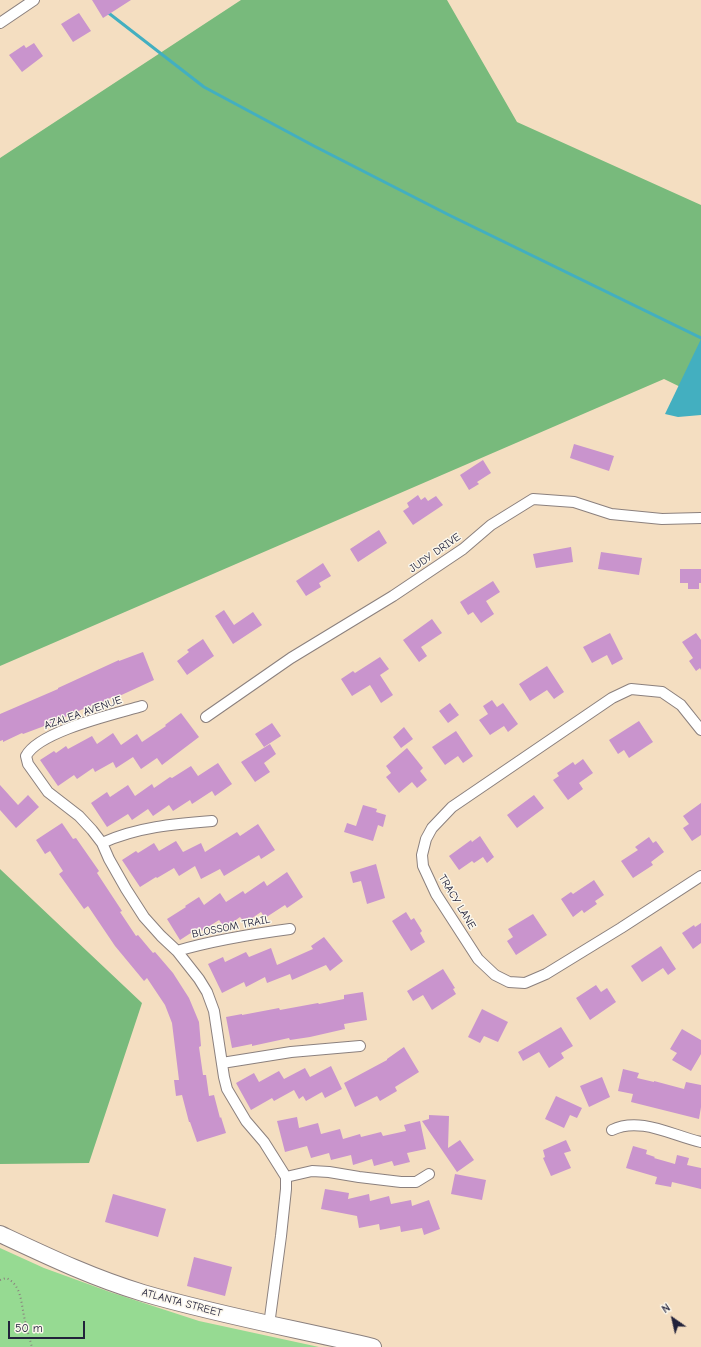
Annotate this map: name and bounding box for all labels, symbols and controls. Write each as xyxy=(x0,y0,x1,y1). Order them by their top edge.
street label: JUDY DRIVE xyxy=(407,530,463,576)
street label: AZALEA AVENUE xyxy=(42,694,124,732)
street label: TRACY LANE xyxy=(436,872,478,932)
street label: BLOSSOM TRAIL xyxy=(191,913,271,941)
street label: ATLANTA STREET xyxy=(140,1286,224,1320)
north arrow xyxy=(653,1299,693,1339)
text: N xyxy=(659,1301,673,1316)
scale bar xyxy=(10,1313,87,1339)
text: 50 m xyxy=(15,1321,43,1335)

